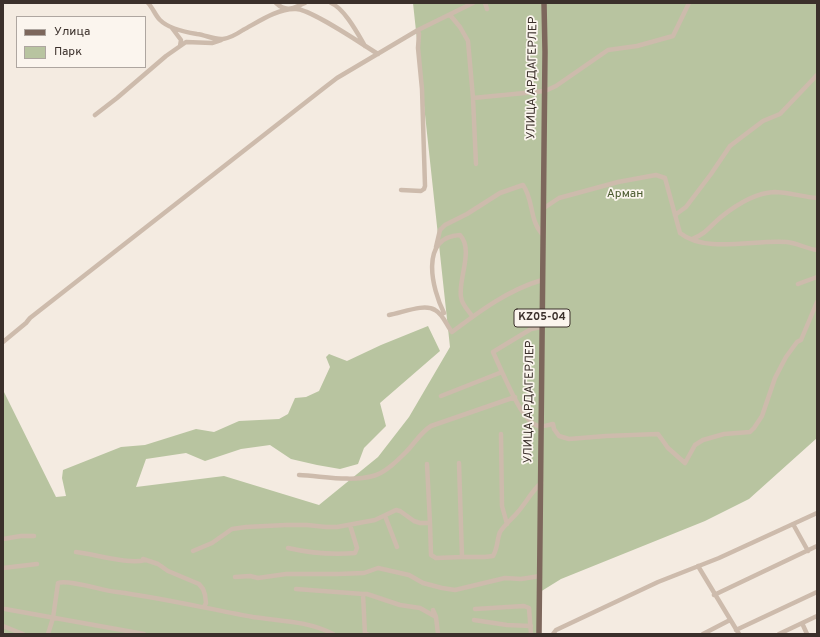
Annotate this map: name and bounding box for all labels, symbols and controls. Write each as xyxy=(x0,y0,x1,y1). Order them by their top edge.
legend xyxy=(16,16,146,68)
street label: УЛИЦА АРДАГЕРЛЕР xyxy=(525,16,541,140)
text: Улица xyxy=(54,24,90,40)
text: Парк xyxy=(54,44,82,60)
park label: Арман xyxy=(607,188,643,202)
road number: KZ05-04 xyxy=(514,309,570,327)
street label: УЛИЦА АРДАГЕРЛЕР xyxy=(522,340,538,464)

